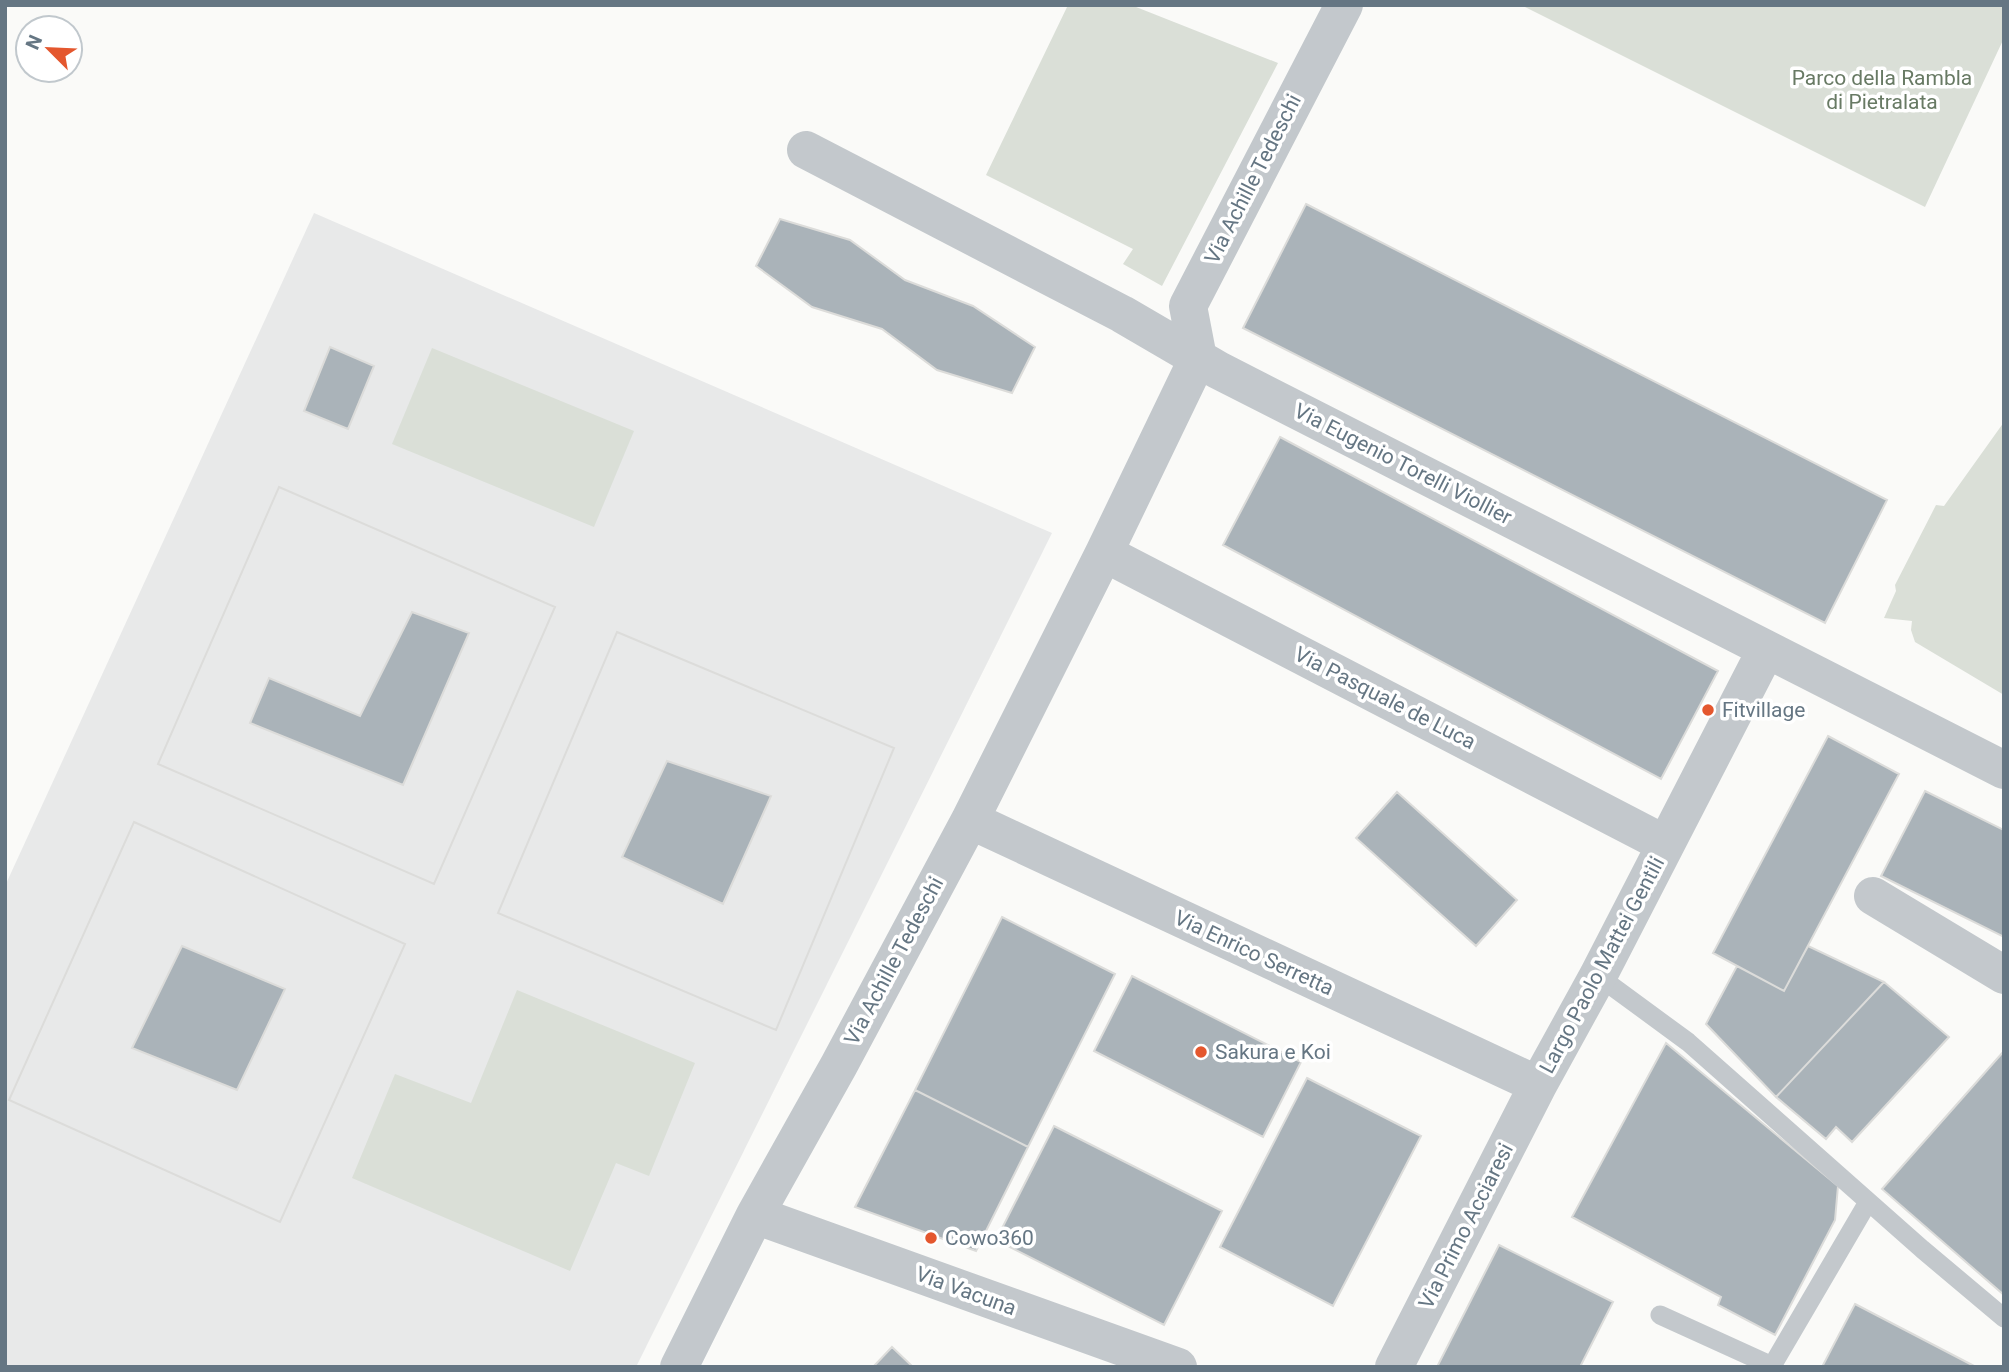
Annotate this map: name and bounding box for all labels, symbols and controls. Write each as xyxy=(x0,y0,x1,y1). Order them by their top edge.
north arrow xyxy=(14,14,84,84)
text: N xyxy=(21,31,47,53)
park label: Parco della Rambla di Pietralata xyxy=(1792,66,1972,114)
street label: Via Achille Tedeschi xyxy=(1200,90,1306,268)
street label: Via Eugenio Torelli Viollier xyxy=(1290,399,1516,529)
street label: Via Pasquale de Luca xyxy=(1290,642,1480,754)
place label: Fitvillage xyxy=(1722,698,1805,722)
marker: Fitvillage xyxy=(1700,702,1716,718)
street label: Largo Paolo Mattei Gentili xyxy=(1535,853,1669,1077)
street label: Via Achille Tedeschi xyxy=(840,873,948,1049)
street label: Via Enrico Serretta xyxy=(1171,906,1337,1000)
place label: Sakura e Koi xyxy=(1215,1040,1331,1064)
marker: Sakura e Koi xyxy=(1193,1044,1209,1060)
street label: Via Primo Acciaresi xyxy=(1414,1139,1518,1313)
place label: Cowo360 xyxy=(945,1226,1034,1250)
marker: Cowo360 xyxy=(923,1230,939,1246)
street label: Via Vacuna xyxy=(913,1262,1019,1320)

